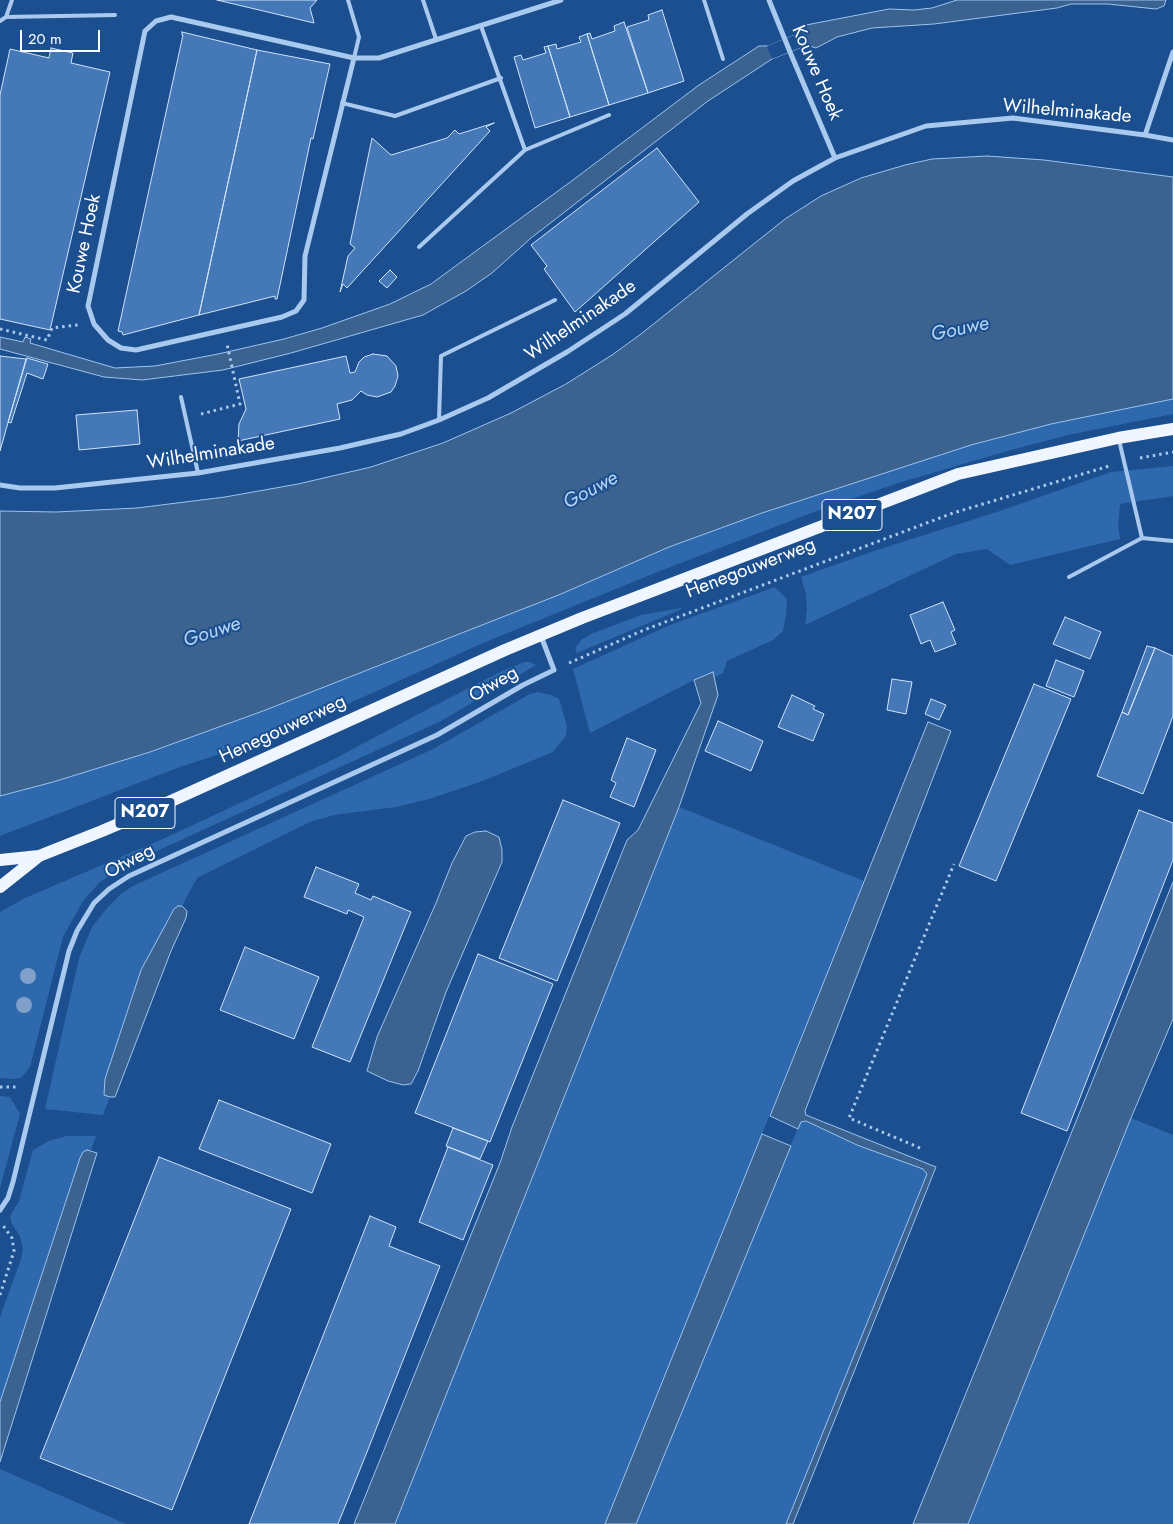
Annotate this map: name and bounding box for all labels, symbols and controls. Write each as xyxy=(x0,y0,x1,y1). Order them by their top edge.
scale bar xyxy=(22,20,102,52)
street label: Kouwe Hoek xyxy=(786,22,846,124)
text: 20 m xyxy=(28,28,62,50)
street label: Wilhelminakade xyxy=(1002,95,1132,129)
street label: Kouwe Hoek xyxy=(63,192,107,296)
street label: Wilhelminakade xyxy=(521,275,641,367)
water label: Gouwe xyxy=(929,312,991,348)
street label: Wilhelminakade xyxy=(145,433,277,475)
water label: Gouwe xyxy=(559,467,623,515)
road number: N207 xyxy=(822,500,882,530)
street label: Henegouwerweg xyxy=(683,534,819,604)
water label: Gouwe xyxy=(180,613,244,653)
street label: Otweg xyxy=(465,662,523,708)
street label: Henegouwerweg xyxy=(216,691,350,769)
road number: N207 xyxy=(115,798,175,828)
street label: Otweg xyxy=(101,840,159,884)

